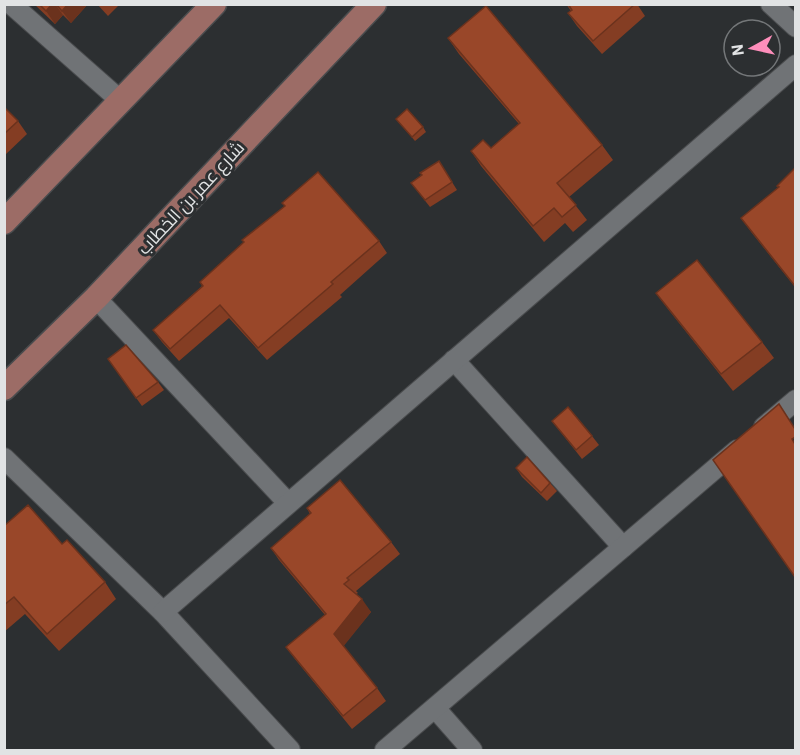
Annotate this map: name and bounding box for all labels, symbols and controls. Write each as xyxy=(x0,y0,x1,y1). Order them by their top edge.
north arrow xyxy=(722,18,782,78)
text: N xyxy=(726,43,748,57)
street label: شارع عمر بن الخطاب xyxy=(132,136,250,260)

